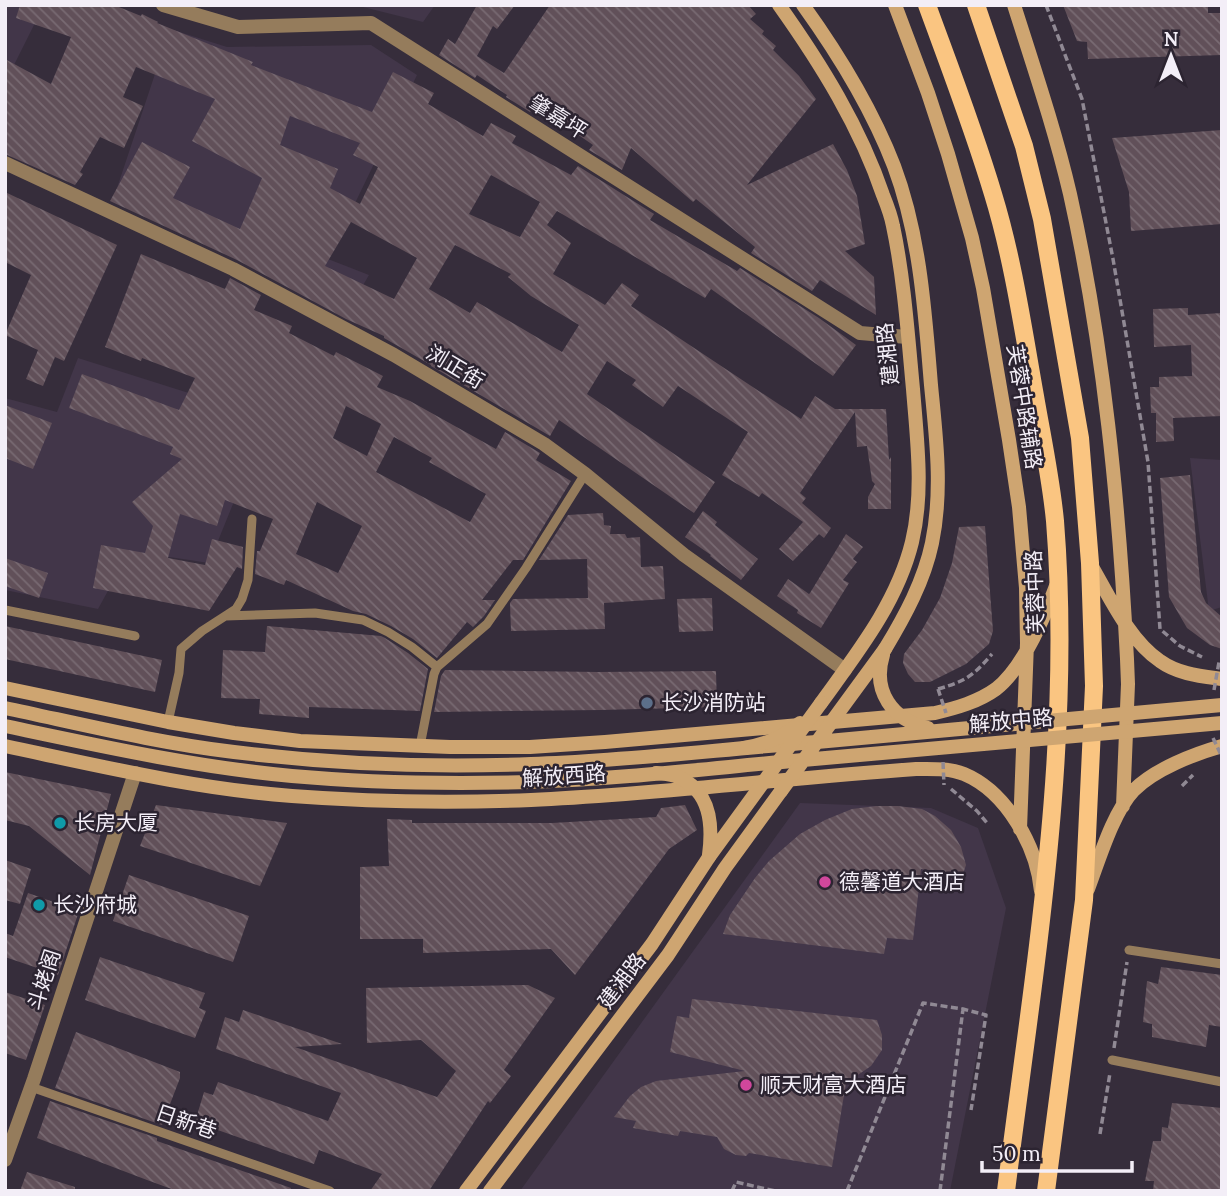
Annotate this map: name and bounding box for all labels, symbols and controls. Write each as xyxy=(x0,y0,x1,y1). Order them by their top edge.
north arrow xyxy=(1136,21,1206,91)
text: N xyxy=(1164,27,1179,51)
street label: 肇嘉坪 xyxy=(524,88,592,145)
street label: 建湘路 xyxy=(871,321,904,387)
street label: 浏正街 xyxy=(421,339,489,394)
street label: 芙蓉中路辅路 xyxy=(1001,343,1048,471)
street label: 芙蓉中路 xyxy=(1020,550,1049,634)
place label: 长沙消防站 xyxy=(661,689,766,716)
marker: 长沙消防站 xyxy=(639,695,655,711)
street label: 解放中路 xyxy=(968,703,1054,738)
street label: 解放西路 xyxy=(521,759,607,792)
place label: 长房大厦 xyxy=(74,809,158,836)
marker: 长房大厦 xyxy=(52,815,68,831)
place label: 德馨道大酒店 xyxy=(839,868,965,895)
marker: 德馨道大酒店 xyxy=(817,874,833,890)
place label: 长沙府城 xyxy=(53,891,137,918)
marker: 长沙府城 xyxy=(31,897,47,913)
street label: 斗姥阁 xyxy=(21,946,66,1014)
street label: 建湘路 xyxy=(592,947,651,1014)
place label: 顺天财富大酒店 xyxy=(760,1071,907,1098)
marker: 顺天财富大酒店 xyxy=(738,1077,754,1093)
street label: 日新巷 xyxy=(152,1099,220,1145)
scale bar xyxy=(982,1130,1132,1174)
text: 50 m xyxy=(992,1140,1041,1167)

